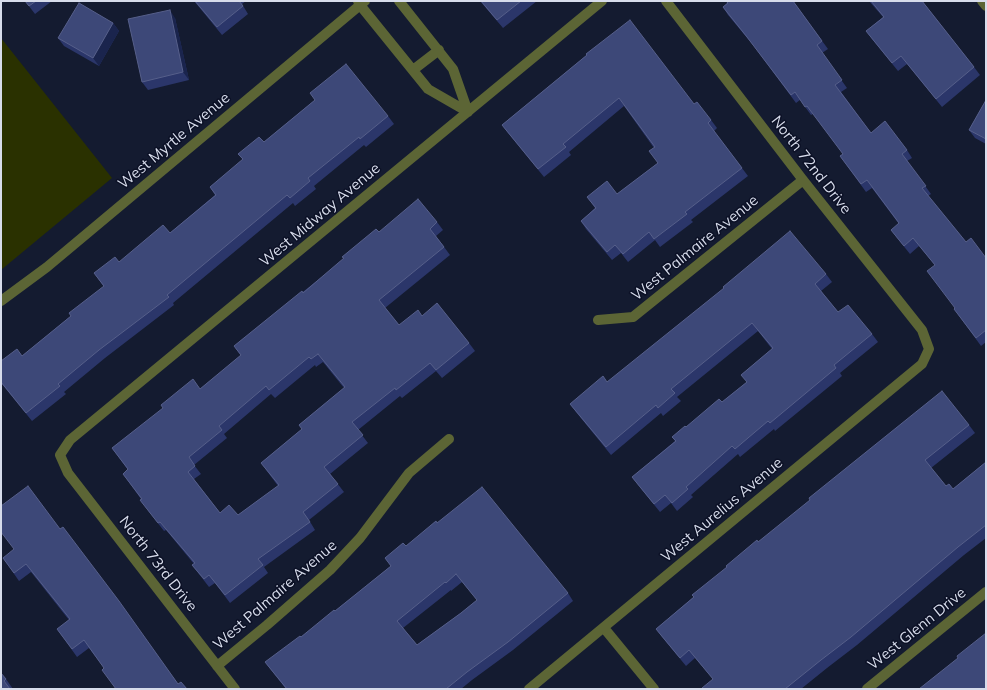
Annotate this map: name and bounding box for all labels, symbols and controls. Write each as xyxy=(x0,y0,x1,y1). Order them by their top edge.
street label: West Myrtle Avenue xyxy=(114,89,234,193)
street label: North 72nd Drive xyxy=(767,112,855,218)
street label: West Midway Avenue xyxy=(256,159,384,271)
street label: West Palmaire Avenue xyxy=(628,191,762,305)
street label: West Aurelius Avenue xyxy=(658,454,786,566)
street label: North 73rd Drive xyxy=(115,513,201,615)
street label: West Palmaire Avenue xyxy=(210,536,340,654)
street label: West Glenn Drive xyxy=(864,584,970,674)

